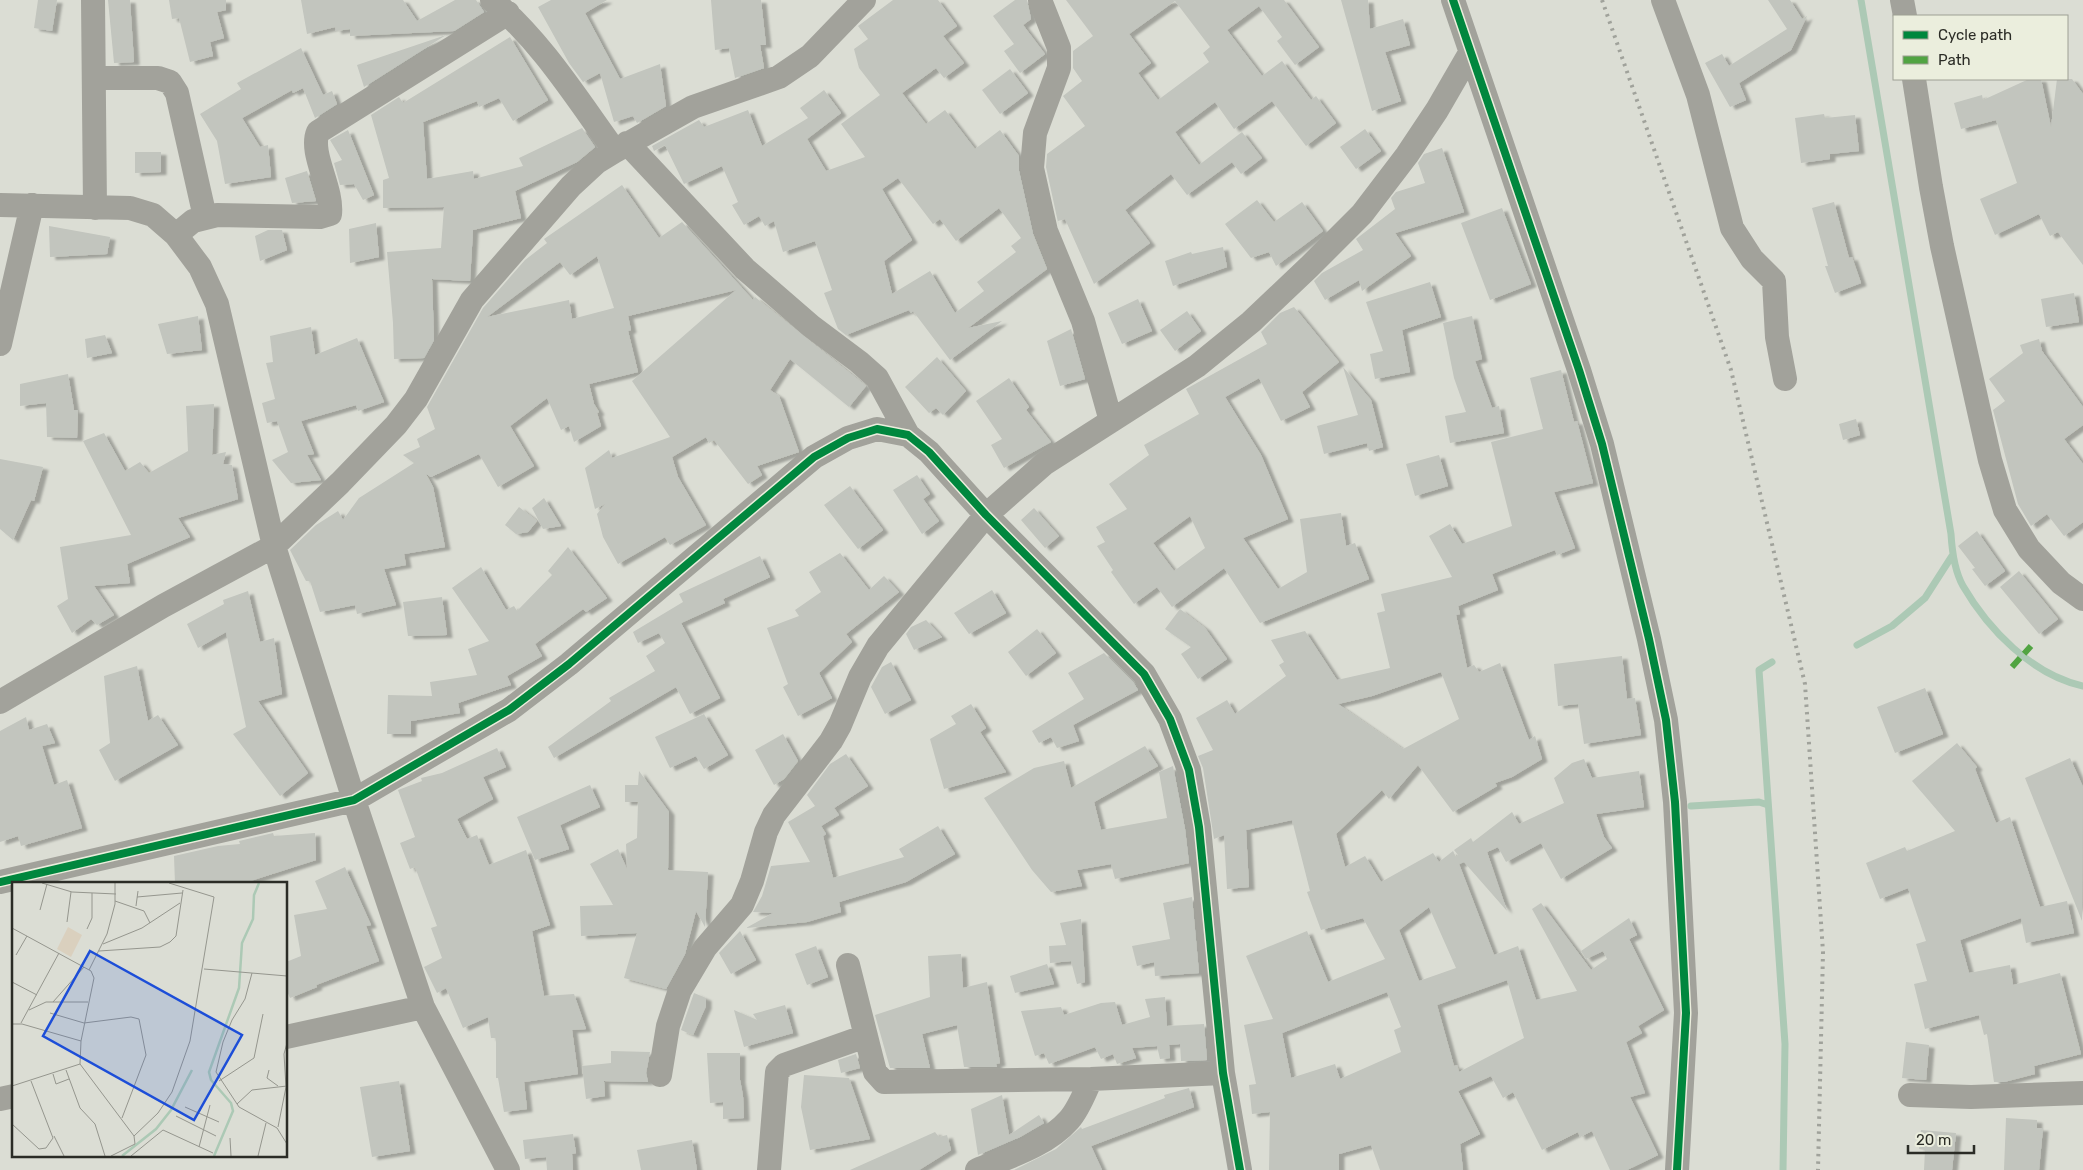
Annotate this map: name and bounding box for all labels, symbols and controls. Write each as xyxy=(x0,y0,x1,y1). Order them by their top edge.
legend xyxy=(1893,15,2068,80)
text: Cycle path xyxy=(1938,26,2012,44)
text: Path xyxy=(1938,51,1971,69)
inset map xyxy=(12,882,288,1158)
scale bar xyxy=(1908,1122,1974,1154)
text: 20 m xyxy=(1916,1131,1951,1149)

